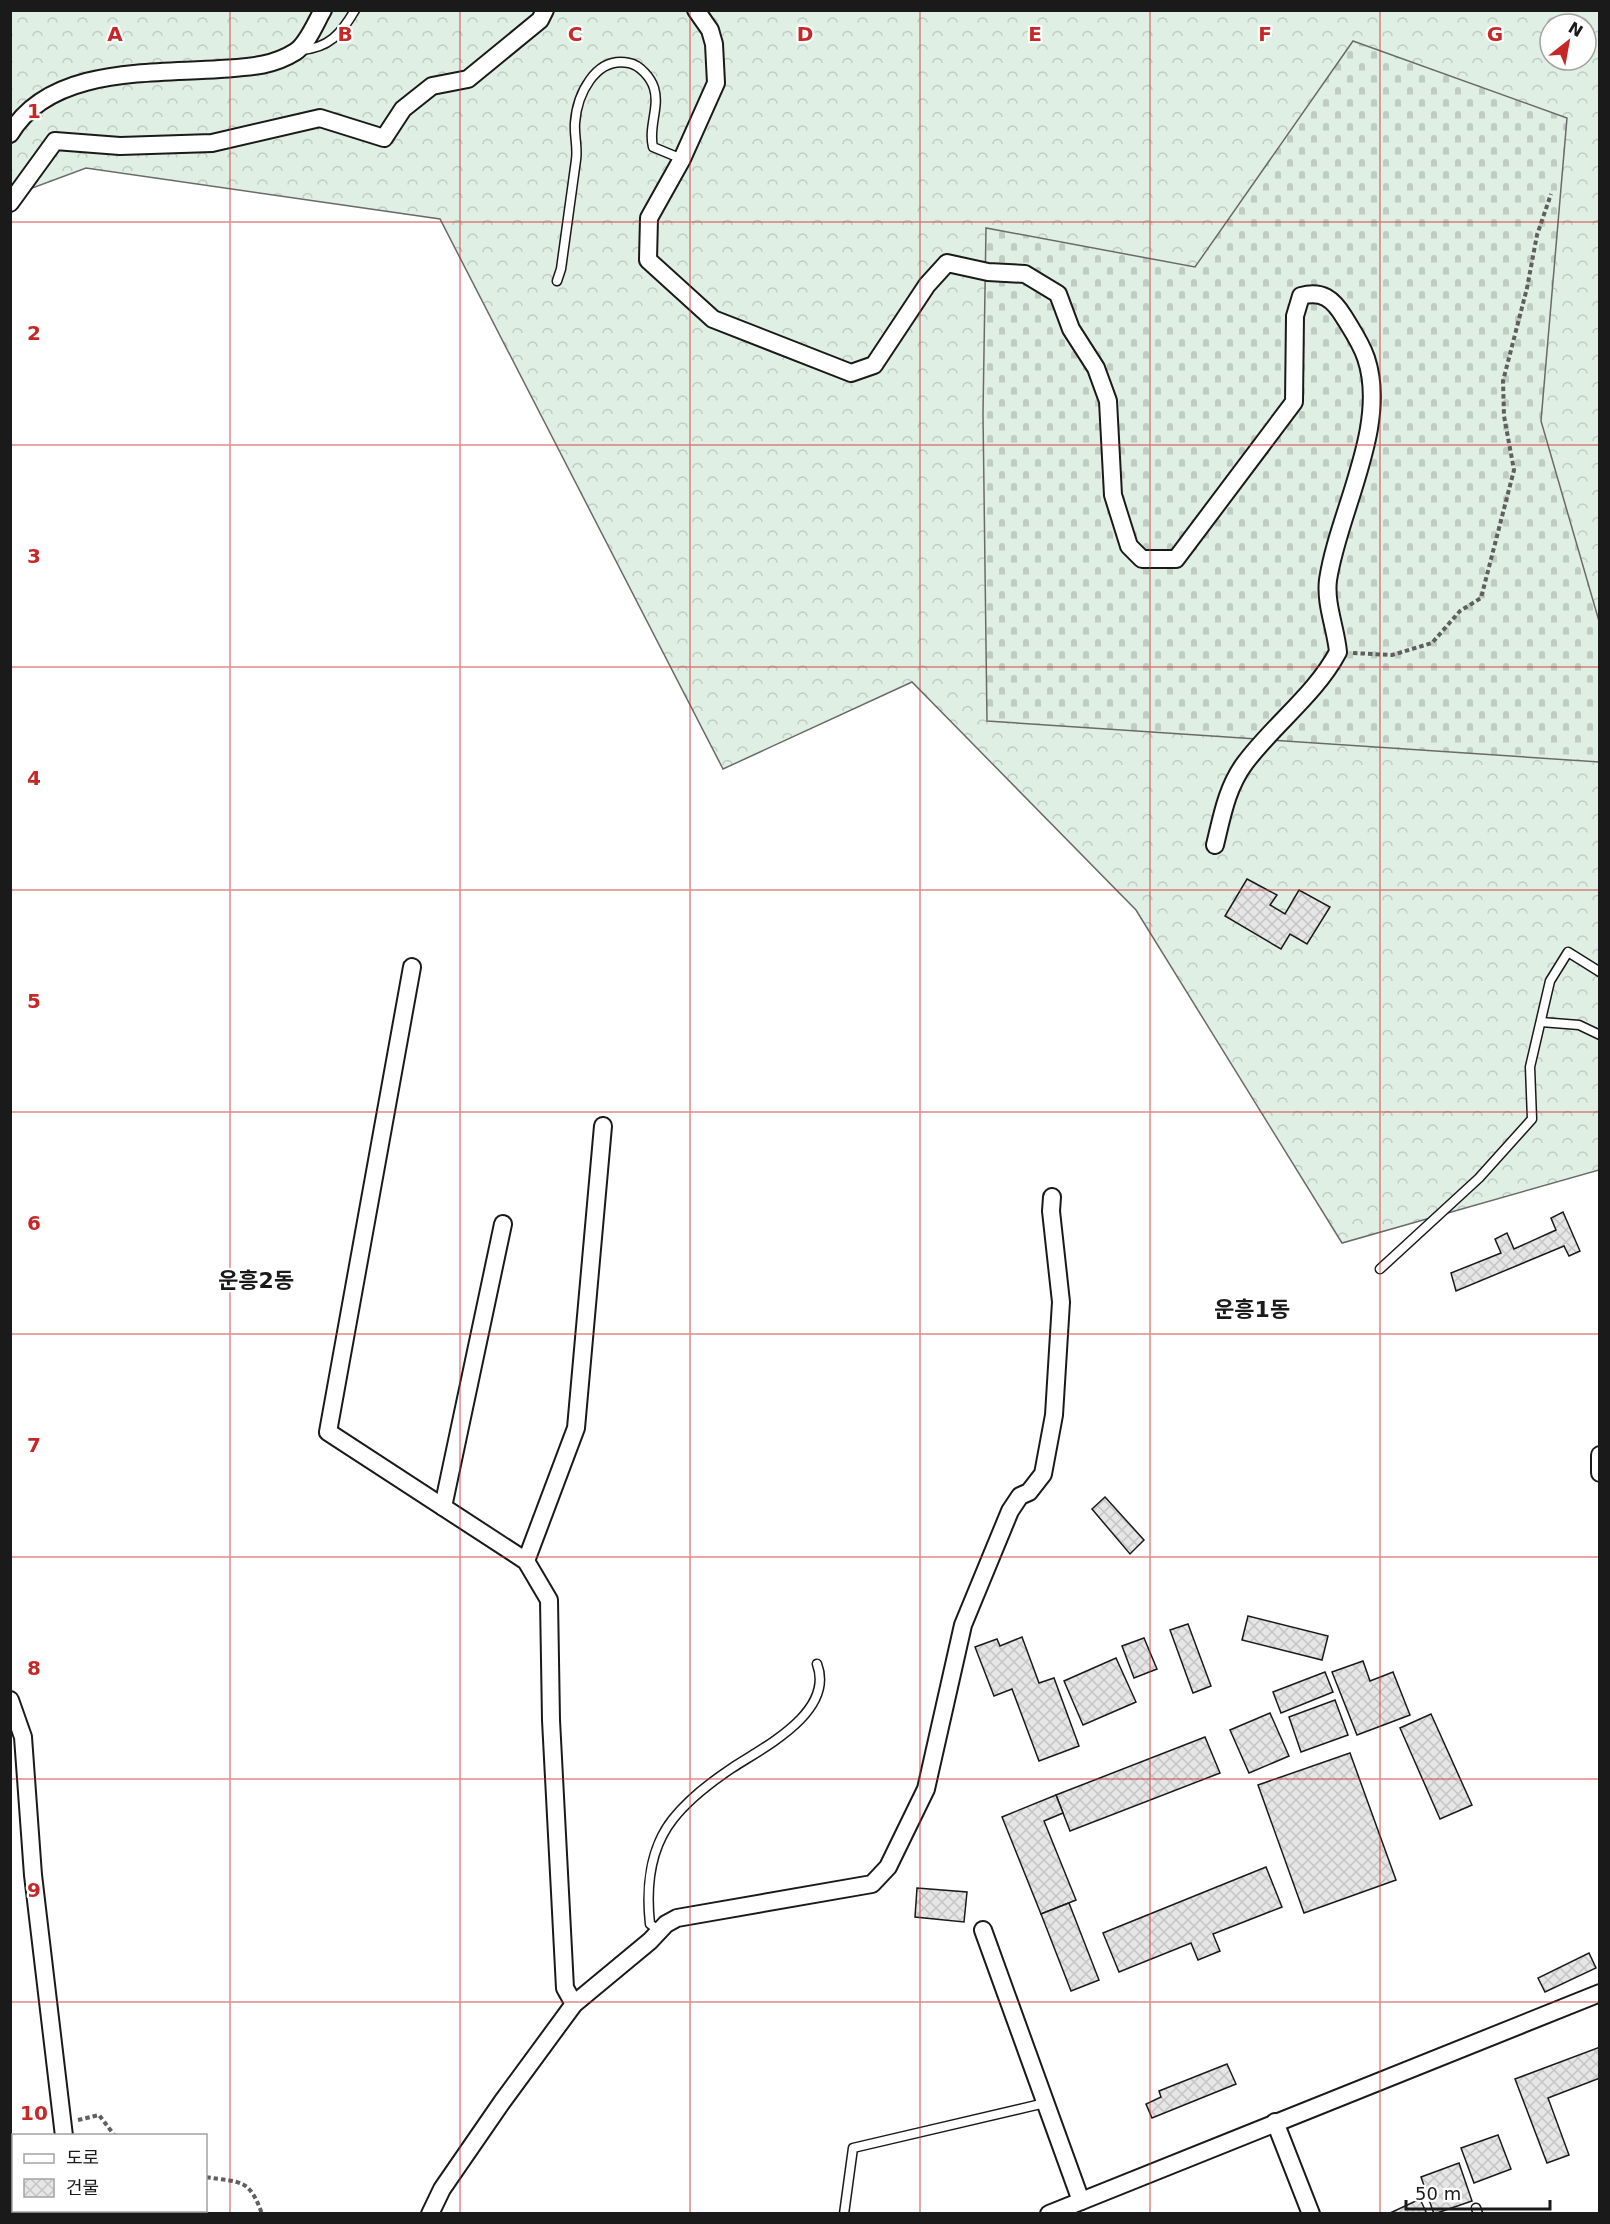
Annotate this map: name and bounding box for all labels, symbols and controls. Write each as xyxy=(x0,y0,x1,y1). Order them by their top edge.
north arrow xyxy=(1538,12,1598,72)
text: N xyxy=(1565,18,1586,41)
text: A xyxy=(107,22,123,46)
text: B xyxy=(337,22,353,46)
text: C xyxy=(568,22,582,46)
text: D xyxy=(797,22,813,46)
text: E xyxy=(1028,22,1042,46)
text: F xyxy=(1258,22,1272,46)
text: G xyxy=(1487,22,1503,46)
text: 1 xyxy=(27,99,41,123)
text: 2 xyxy=(27,321,41,345)
text: 3 xyxy=(27,544,41,568)
text: 4 xyxy=(27,766,41,790)
text: 5 xyxy=(27,989,41,1013)
text: 6 xyxy=(27,1211,41,1235)
district label: 운흥2동 xyxy=(218,1268,294,1293)
district label: 운흥1동 xyxy=(1214,1297,1290,1322)
text: 7 xyxy=(27,1433,41,1457)
text: 8 xyxy=(27,1656,41,1680)
text: 9 xyxy=(27,1878,41,1902)
text: 10 xyxy=(20,2101,48,2125)
legend xyxy=(12,2134,207,2212)
text: 도로 xyxy=(66,2147,99,2168)
scale bar xyxy=(1406,2173,1550,2211)
text: 건물 xyxy=(66,2177,99,2198)
text: 50 m xyxy=(1415,2183,1461,2204)

